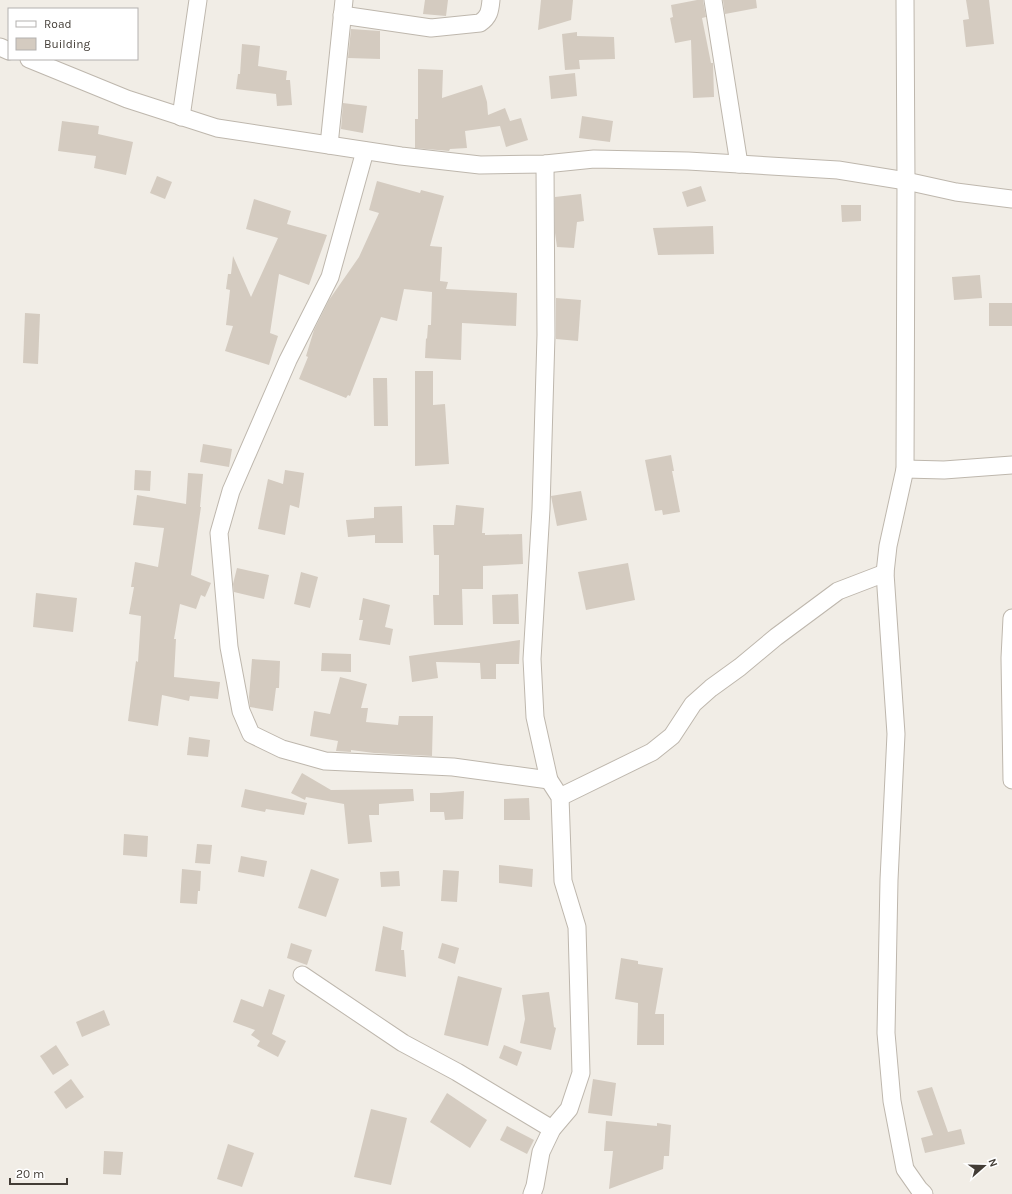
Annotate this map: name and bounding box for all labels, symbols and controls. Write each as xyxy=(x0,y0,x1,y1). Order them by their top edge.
legend xyxy=(8,8,138,60)
text: Road xyxy=(44,17,72,31)
text: Building xyxy=(44,37,91,51)
north arrow xyxy=(964,1146,1004,1186)
text: N xyxy=(985,1157,1000,1169)
scale bar xyxy=(10,1160,67,1186)
text: 20 m xyxy=(16,1167,44,1181)

